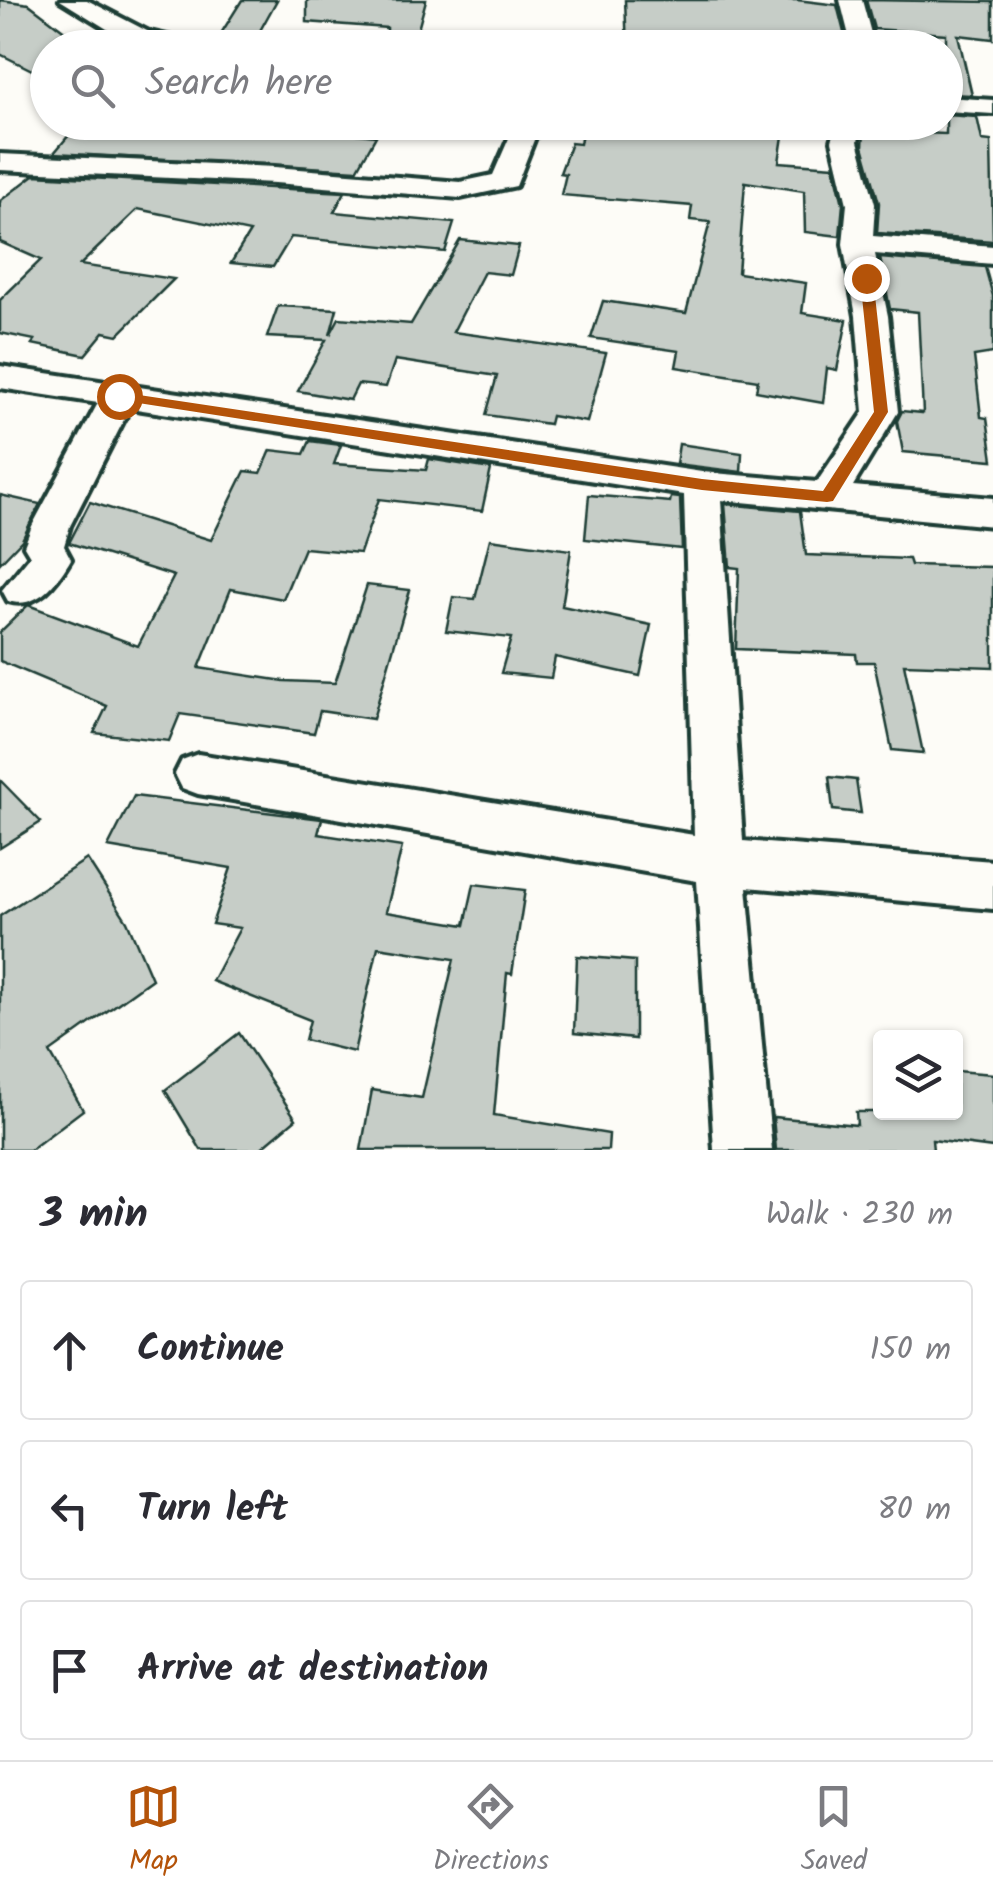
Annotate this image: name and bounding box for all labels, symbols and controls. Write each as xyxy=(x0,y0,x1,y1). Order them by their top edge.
search box xyxy=(30,30,963,140)
text: Search here xyxy=(145,55,332,115)
icon: search xyxy=(65,58,120,113)
route end xyxy=(844,256,890,302)
route start xyxy=(97,374,143,420)
map controls xyxy=(873,1030,963,1120)
button: layers xyxy=(873,1030,963,1120)
text: 3 min xyxy=(40,1182,148,1249)
text: Walk · 230 m xyxy=(766,1190,953,1241)
text: Continue xyxy=(137,1320,284,1380)
icon: ahead xyxy=(42,1323,97,1378)
text: 150 m xyxy=(869,1325,951,1376)
text: Turn left xyxy=(137,1480,288,1540)
icon: left xyxy=(42,1483,97,1538)
text: 80 m xyxy=(877,1485,951,1536)
text: Arrive at destination xyxy=(137,1640,488,1700)
icon: arrive xyxy=(42,1643,97,1698)
tab: Map xyxy=(126,1779,181,1884)
tab: Directions xyxy=(433,1779,549,1884)
tab: Saved xyxy=(801,1779,867,1884)

